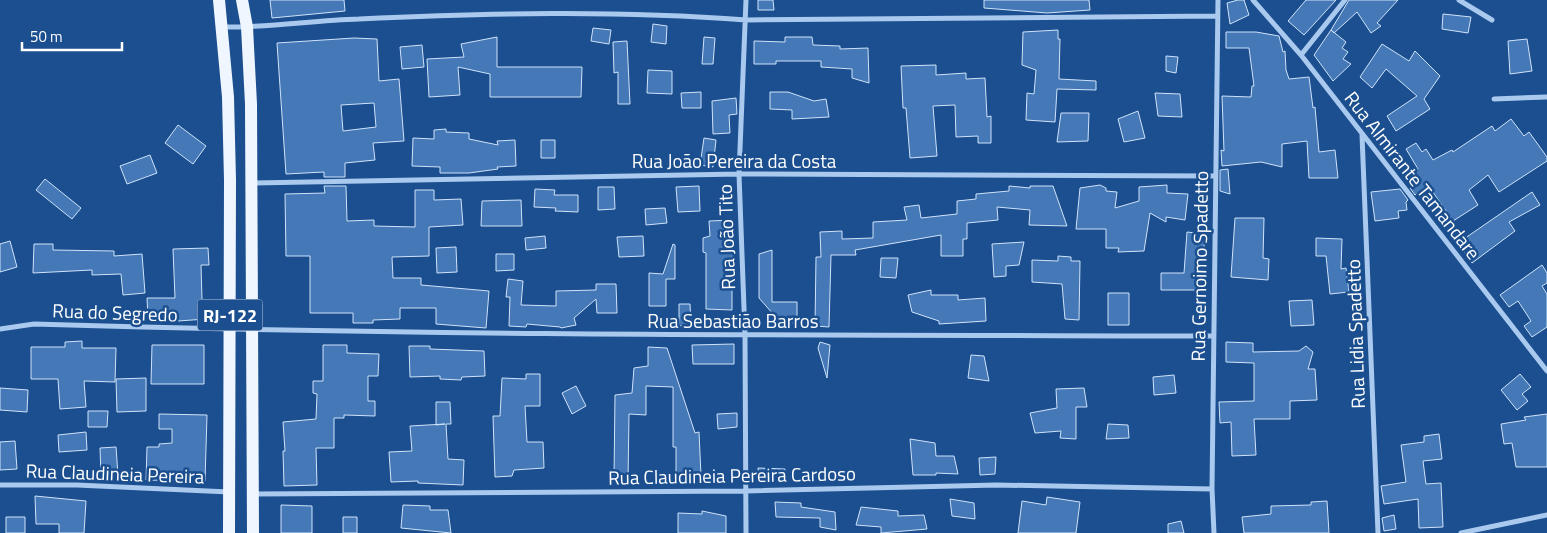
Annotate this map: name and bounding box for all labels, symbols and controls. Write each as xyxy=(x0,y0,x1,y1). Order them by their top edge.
scale bar xyxy=(22,20,122,52)
text: 50 m xyxy=(30,25,63,48)
street label: Rua Almirante Tamandare xyxy=(1338,85,1488,265)
street label: Rua João Pereira da Costa xyxy=(632,146,837,175)
street label: Rua Gernoimo Spadetto xyxy=(1183,170,1215,362)
street label: Rua João Tito xyxy=(710,184,742,290)
street label: Rua Lidia Spadetto xyxy=(1338,259,1372,409)
street label: Rua do Segredo xyxy=(52,295,178,329)
road number: RJ-122 xyxy=(198,300,262,330)
street label: Rua Sebastião Barros xyxy=(647,306,819,335)
street label: Rua Claudineia Pereira xyxy=(25,455,205,491)
street label: Rua Claudineia Pereira Cardoso xyxy=(608,458,856,492)

